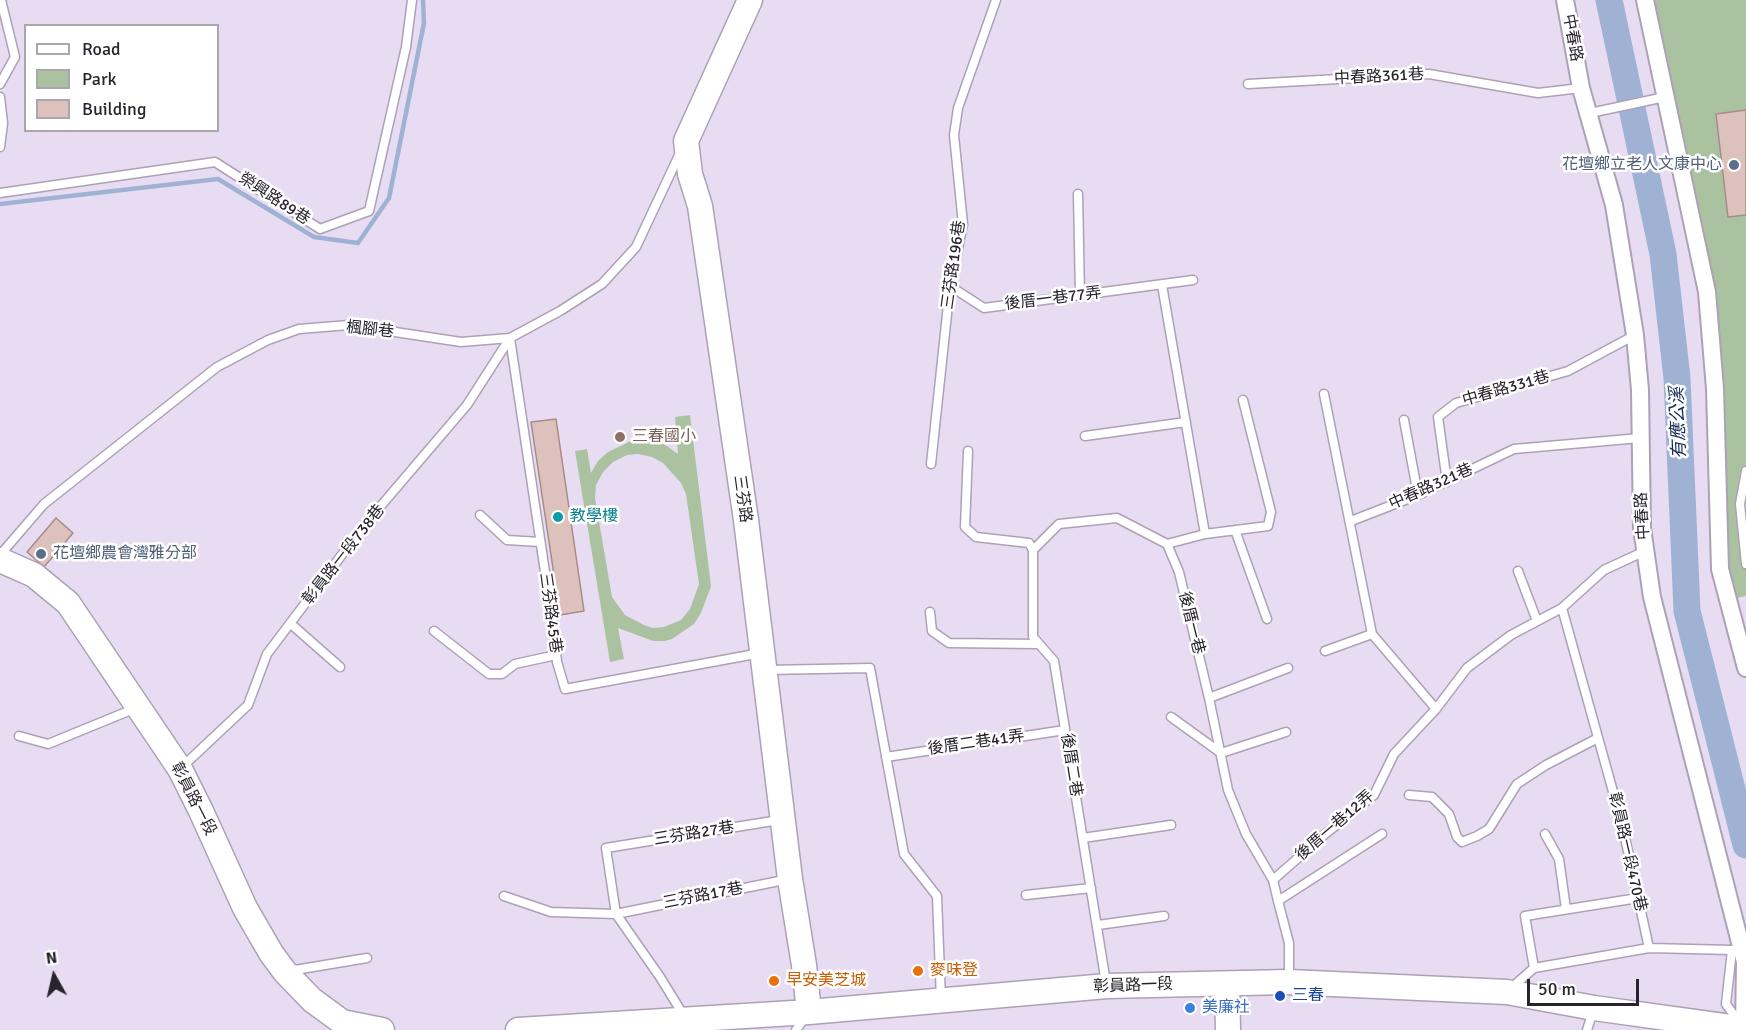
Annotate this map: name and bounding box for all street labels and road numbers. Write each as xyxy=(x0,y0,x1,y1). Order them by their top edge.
street label: 中春路 xyxy=(1558,13,1586,63)
street label: 中春路361巷 xyxy=(1334,65,1424,89)
street label: 榮興路89巷 xyxy=(235,169,313,229)
street label: 三芬路196巷 xyxy=(938,219,970,311)
street label: 後厝一巷77弄 xyxy=(1004,284,1102,314)
street label: 楓腳巷 xyxy=(345,318,395,342)
street label: 中春路331巷 xyxy=(1460,367,1552,411)
street label: 中春路321巷 xyxy=(1386,460,1476,514)
street label: 三芬路 xyxy=(729,474,755,524)
street label: 中春路 xyxy=(1632,492,1654,540)
street label: 彰員路一段738巷 xyxy=(299,501,389,609)
street label: 三芬路45巷 xyxy=(535,571,565,655)
street label: 後厝一巷 xyxy=(1174,590,1208,656)
street label: 後厝二巷41弄 xyxy=(926,727,1026,759)
street label: 後厝二巷 xyxy=(1057,732,1085,798)
street label: 彰員路一段 xyxy=(166,759,220,839)
street label: 後厝一巷12弄 xyxy=(1292,787,1378,865)
street label: 彰員路一段470巷 xyxy=(1604,790,1650,914)
street label: 三芬路27巷 xyxy=(652,818,736,850)
street label: 三芬路17巷 xyxy=(661,879,745,913)
street label: 彰員路一段 xyxy=(1093,975,1173,997)

